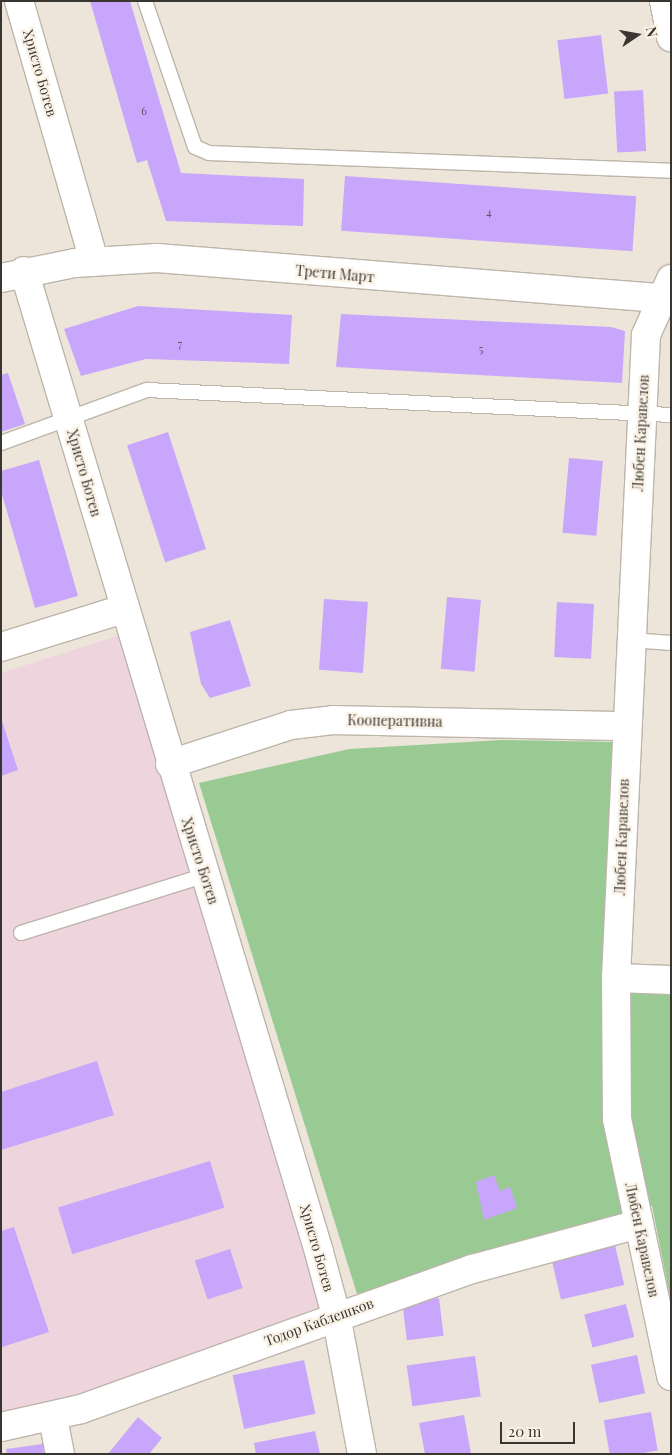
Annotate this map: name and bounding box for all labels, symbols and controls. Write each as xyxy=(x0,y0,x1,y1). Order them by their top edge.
north arrow xyxy=(612,10,662,60)
text: N xyxy=(642,25,663,39)
street label: Христо Ботев xyxy=(20,27,60,119)
house number: 6 xyxy=(141,104,147,118)
house number: 4 xyxy=(486,205,492,219)
street label: Трети Март xyxy=(295,262,375,286)
house number: 7 xyxy=(178,337,182,351)
house number: 5 xyxy=(479,342,483,356)
street label: Любен Каравелов xyxy=(630,374,652,492)
street label: Христо Ботев xyxy=(64,427,104,519)
street label: Кооперативна xyxy=(347,712,443,730)
street label: Любен Каравелов xyxy=(612,778,632,896)
street label: Христо Ботев xyxy=(178,816,222,906)
street label: Любен Каравелов xyxy=(622,1181,662,1299)
street label: Христо Ботев xyxy=(297,1202,337,1294)
street label: Тодор Каблешков xyxy=(262,1294,376,1350)
scale bar xyxy=(502,1412,577,1444)
text: 20 m xyxy=(508,1421,541,1441)

